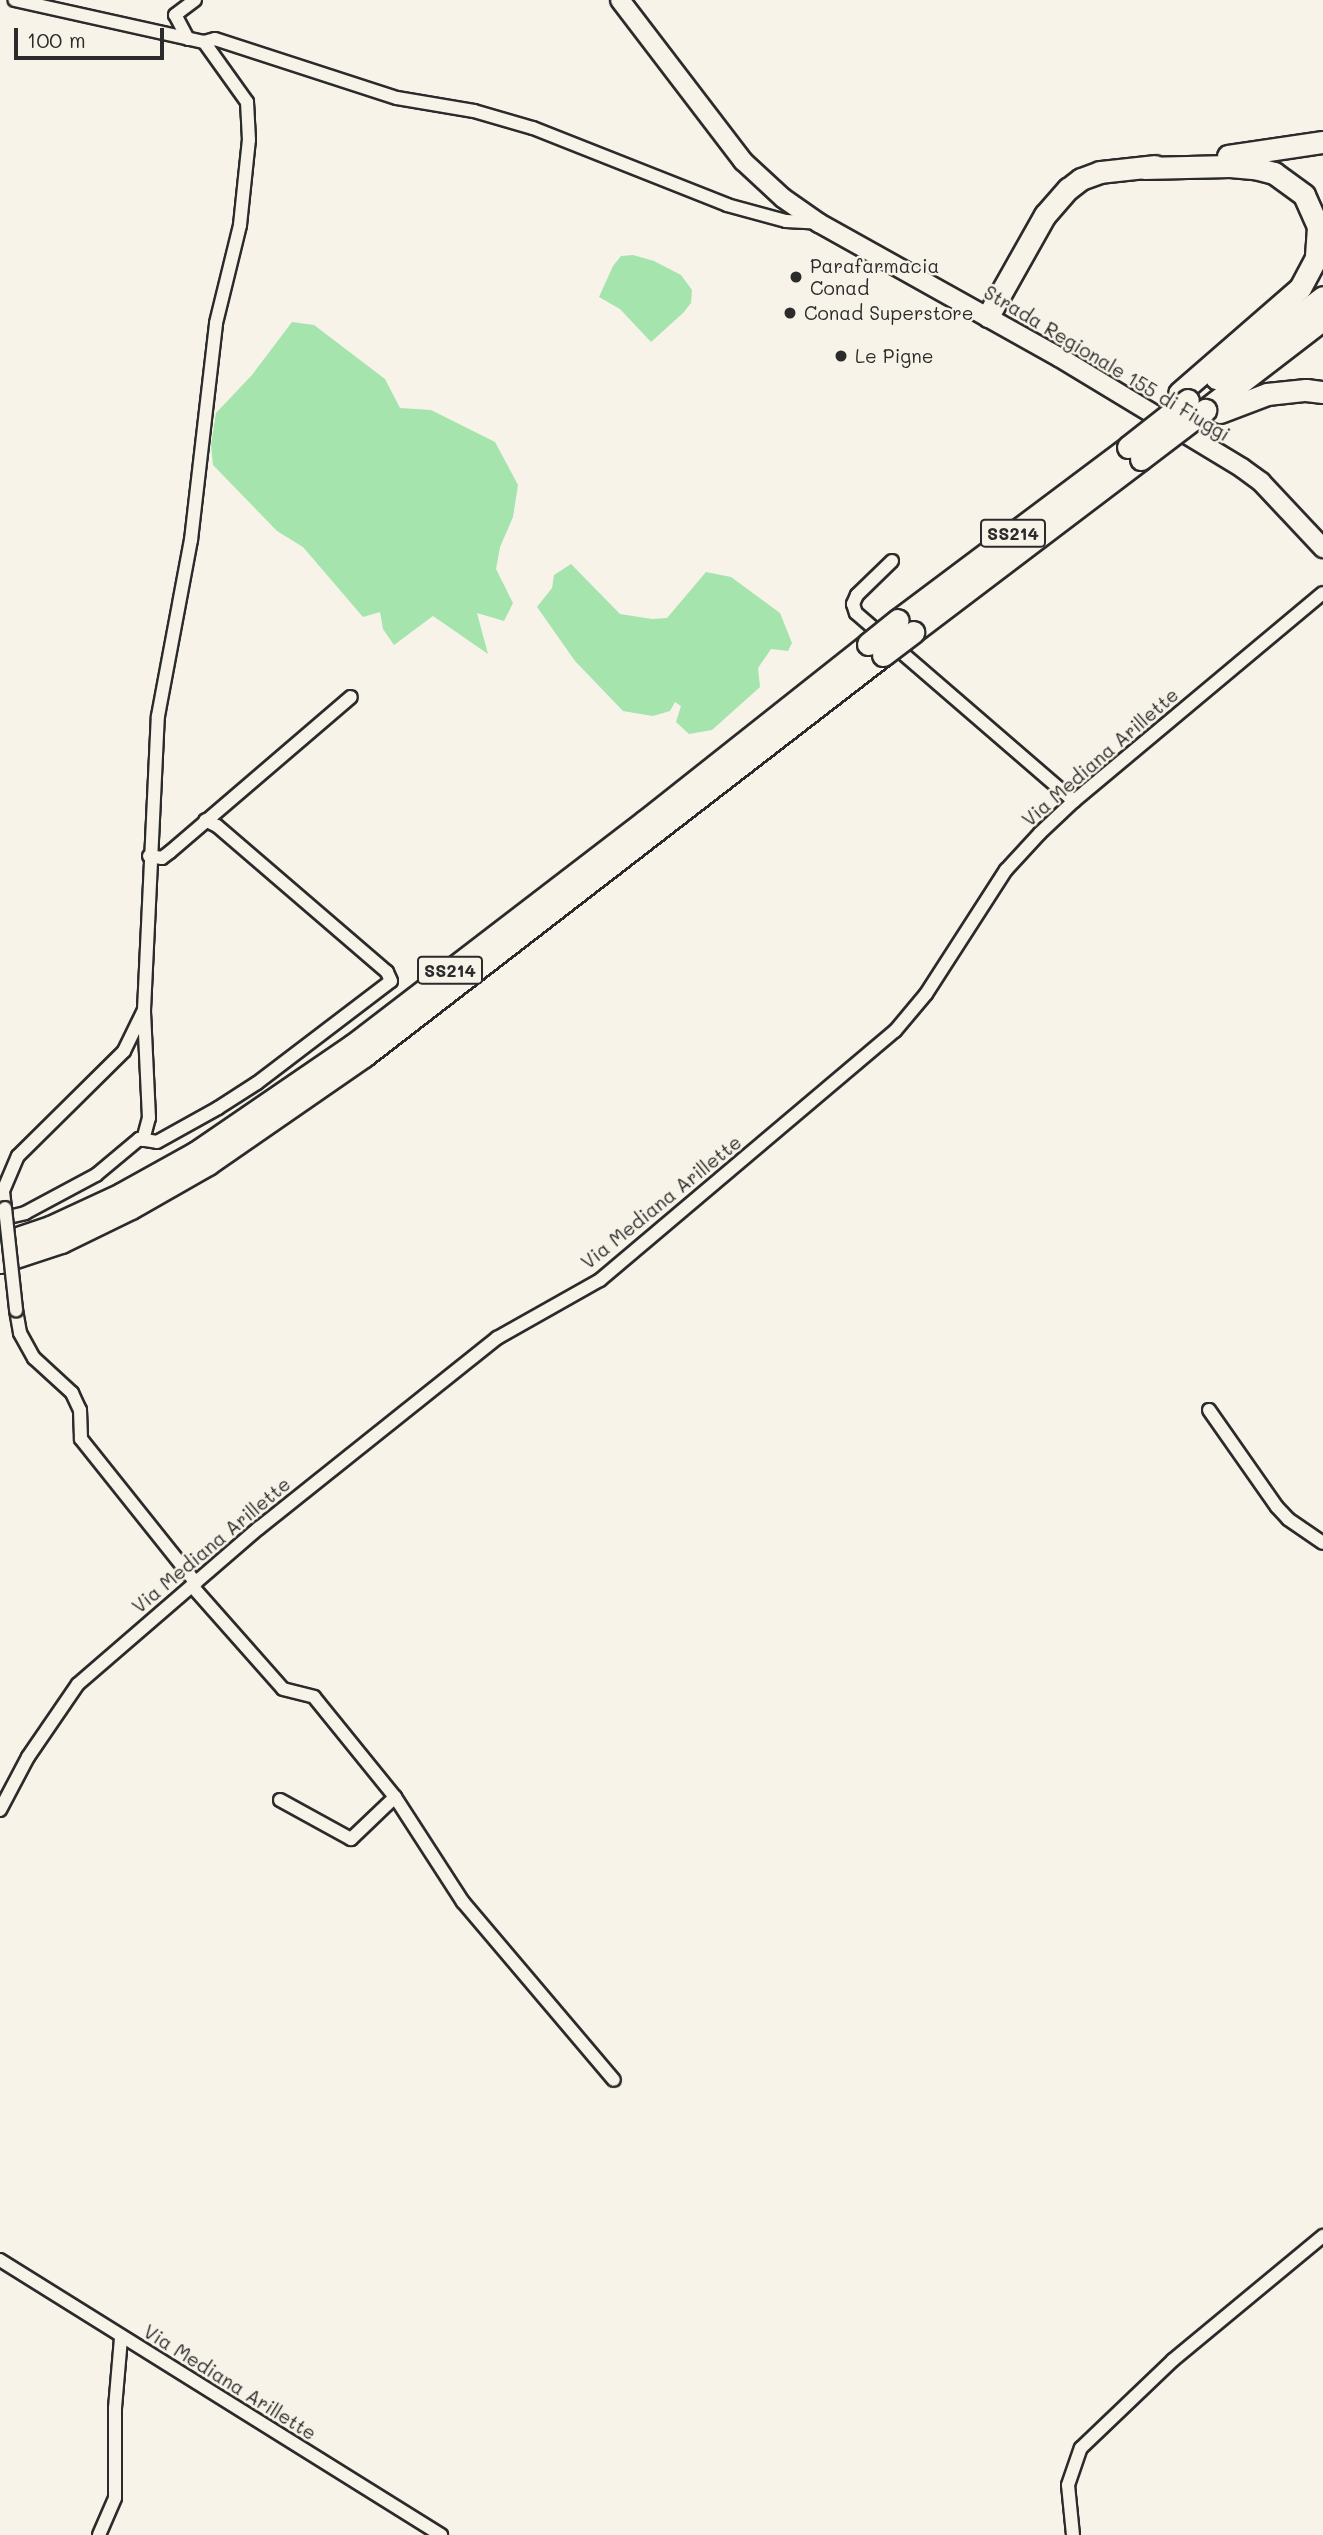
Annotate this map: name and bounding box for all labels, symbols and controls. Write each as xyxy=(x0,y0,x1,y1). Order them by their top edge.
scale bar xyxy=(18,14,168,58)
text: 100 m xyxy=(27,26,86,53)
place label: Parafarmacia Conad xyxy=(810,255,939,299)
marker: Parafarmacia Conad xyxy=(788,269,804,285)
street label: Strada Regionale 155 di Fiuggi xyxy=(980,280,1234,446)
place label: Conad Superstore xyxy=(804,302,974,324)
marker: Conad Superstore xyxy=(782,305,798,321)
place label: Le Pigne xyxy=(855,345,934,367)
marker: Le Pigne xyxy=(833,348,849,364)
road number: SS214 xyxy=(980,518,1046,548)
street label: Via Mediana Arillette xyxy=(1017,683,1183,831)
road number: SS214 xyxy=(417,956,483,985)
street label: Via Mediana Arillette xyxy=(576,1130,746,1274)
street label: Via Mediana Arillette xyxy=(127,1472,295,1618)
street label: Via Mediana Arillette xyxy=(139,2320,321,2444)

